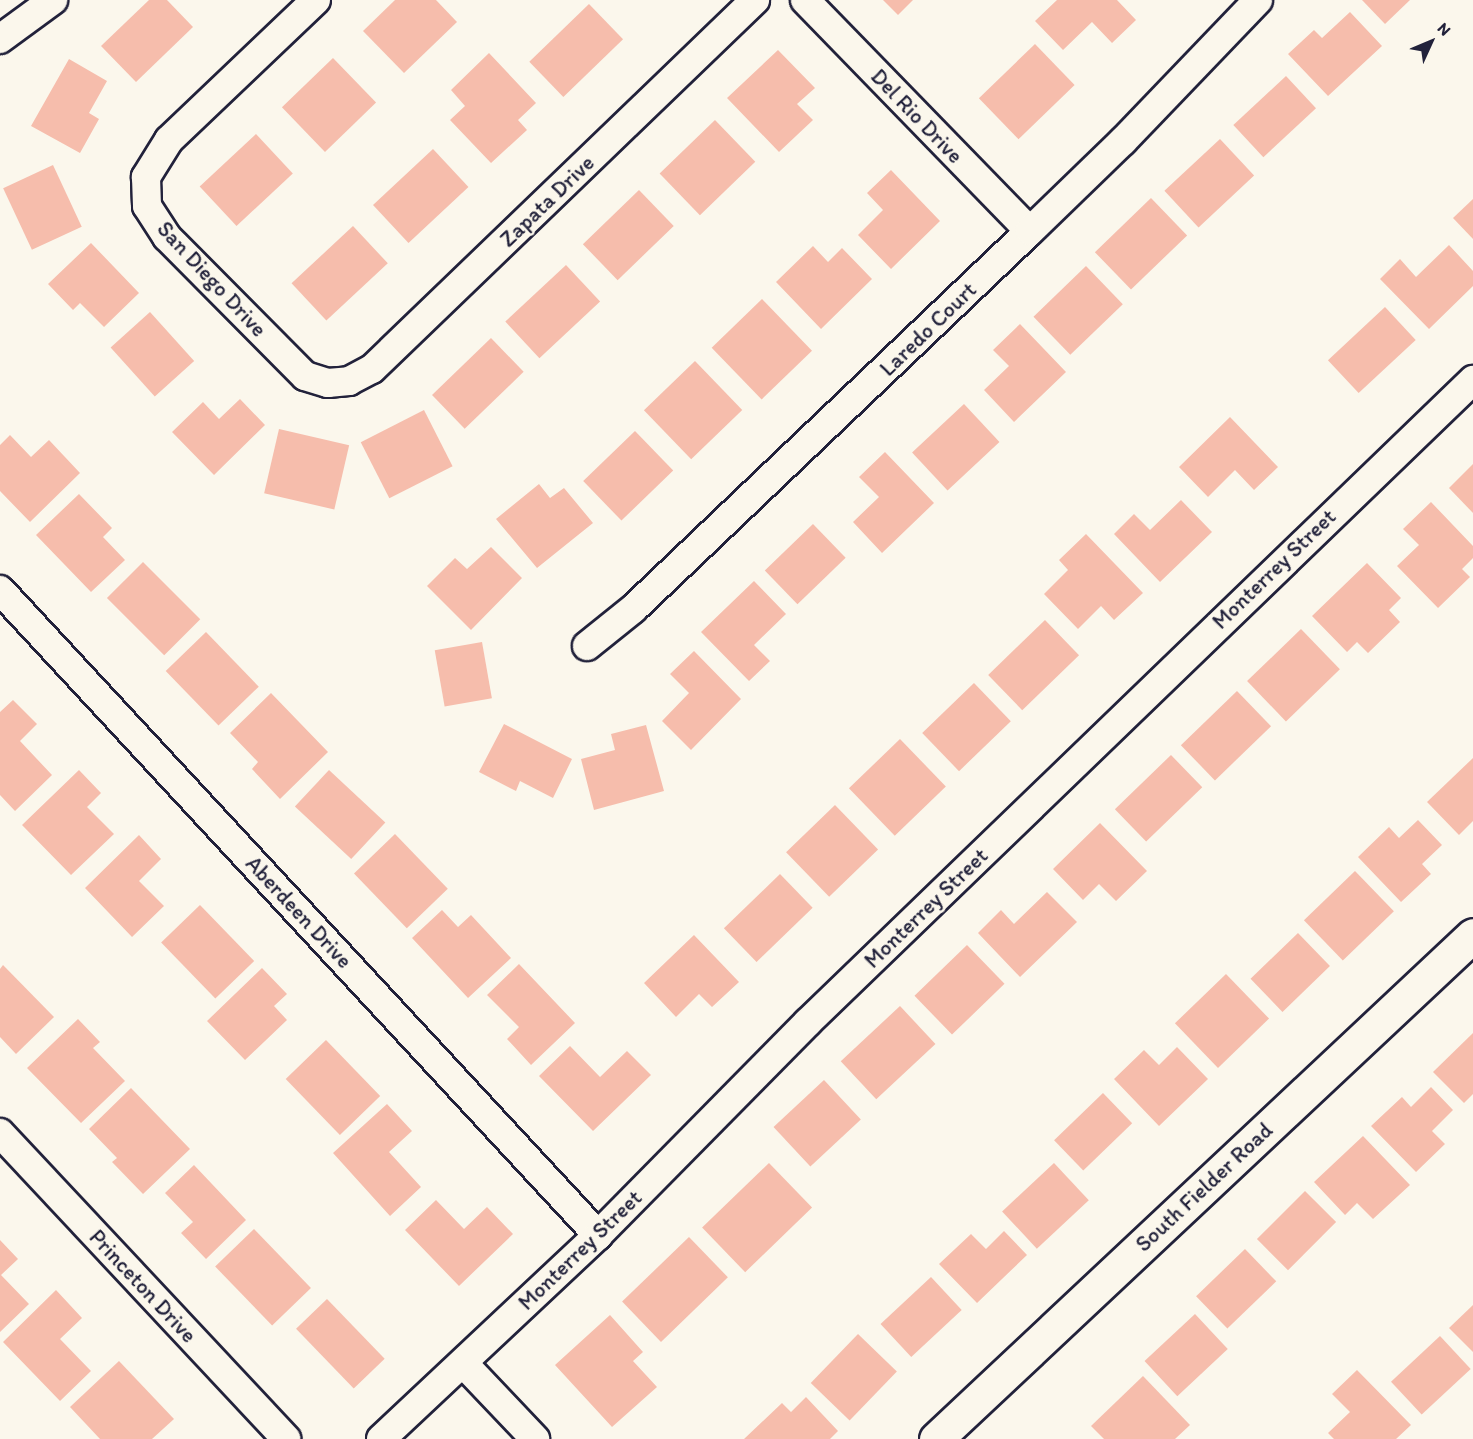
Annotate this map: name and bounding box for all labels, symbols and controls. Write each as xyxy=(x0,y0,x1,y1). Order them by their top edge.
north arrow xyxy=(1401,12,1461,72)
text: N xyxy=(1434,19,1455,40)
street label: Del Rio Drive xyxy=(866,63,968,169)
street label: Zapata Drive xyxy=(494,150,600,252)
street label: San Diego Drive xyxy=(152,216,272,342)
street label: Laredo Court xyxy=(874,276,982,382)
street label: Monterrey Street xyxy=(1207,504,1341,634)
street label: Monterrey Street xyxy=(859,843,993,973)
street label: Aberdeen Drive xyxy=(240,850,358,974)
street label: South Fielder Road xyxy=(1130,1117,1278,1257)
street label: Monterrey Street xyxy=(513,1185,647,1315)
street label: Princeton Drive xyxy=(84,1224,202,1348)

